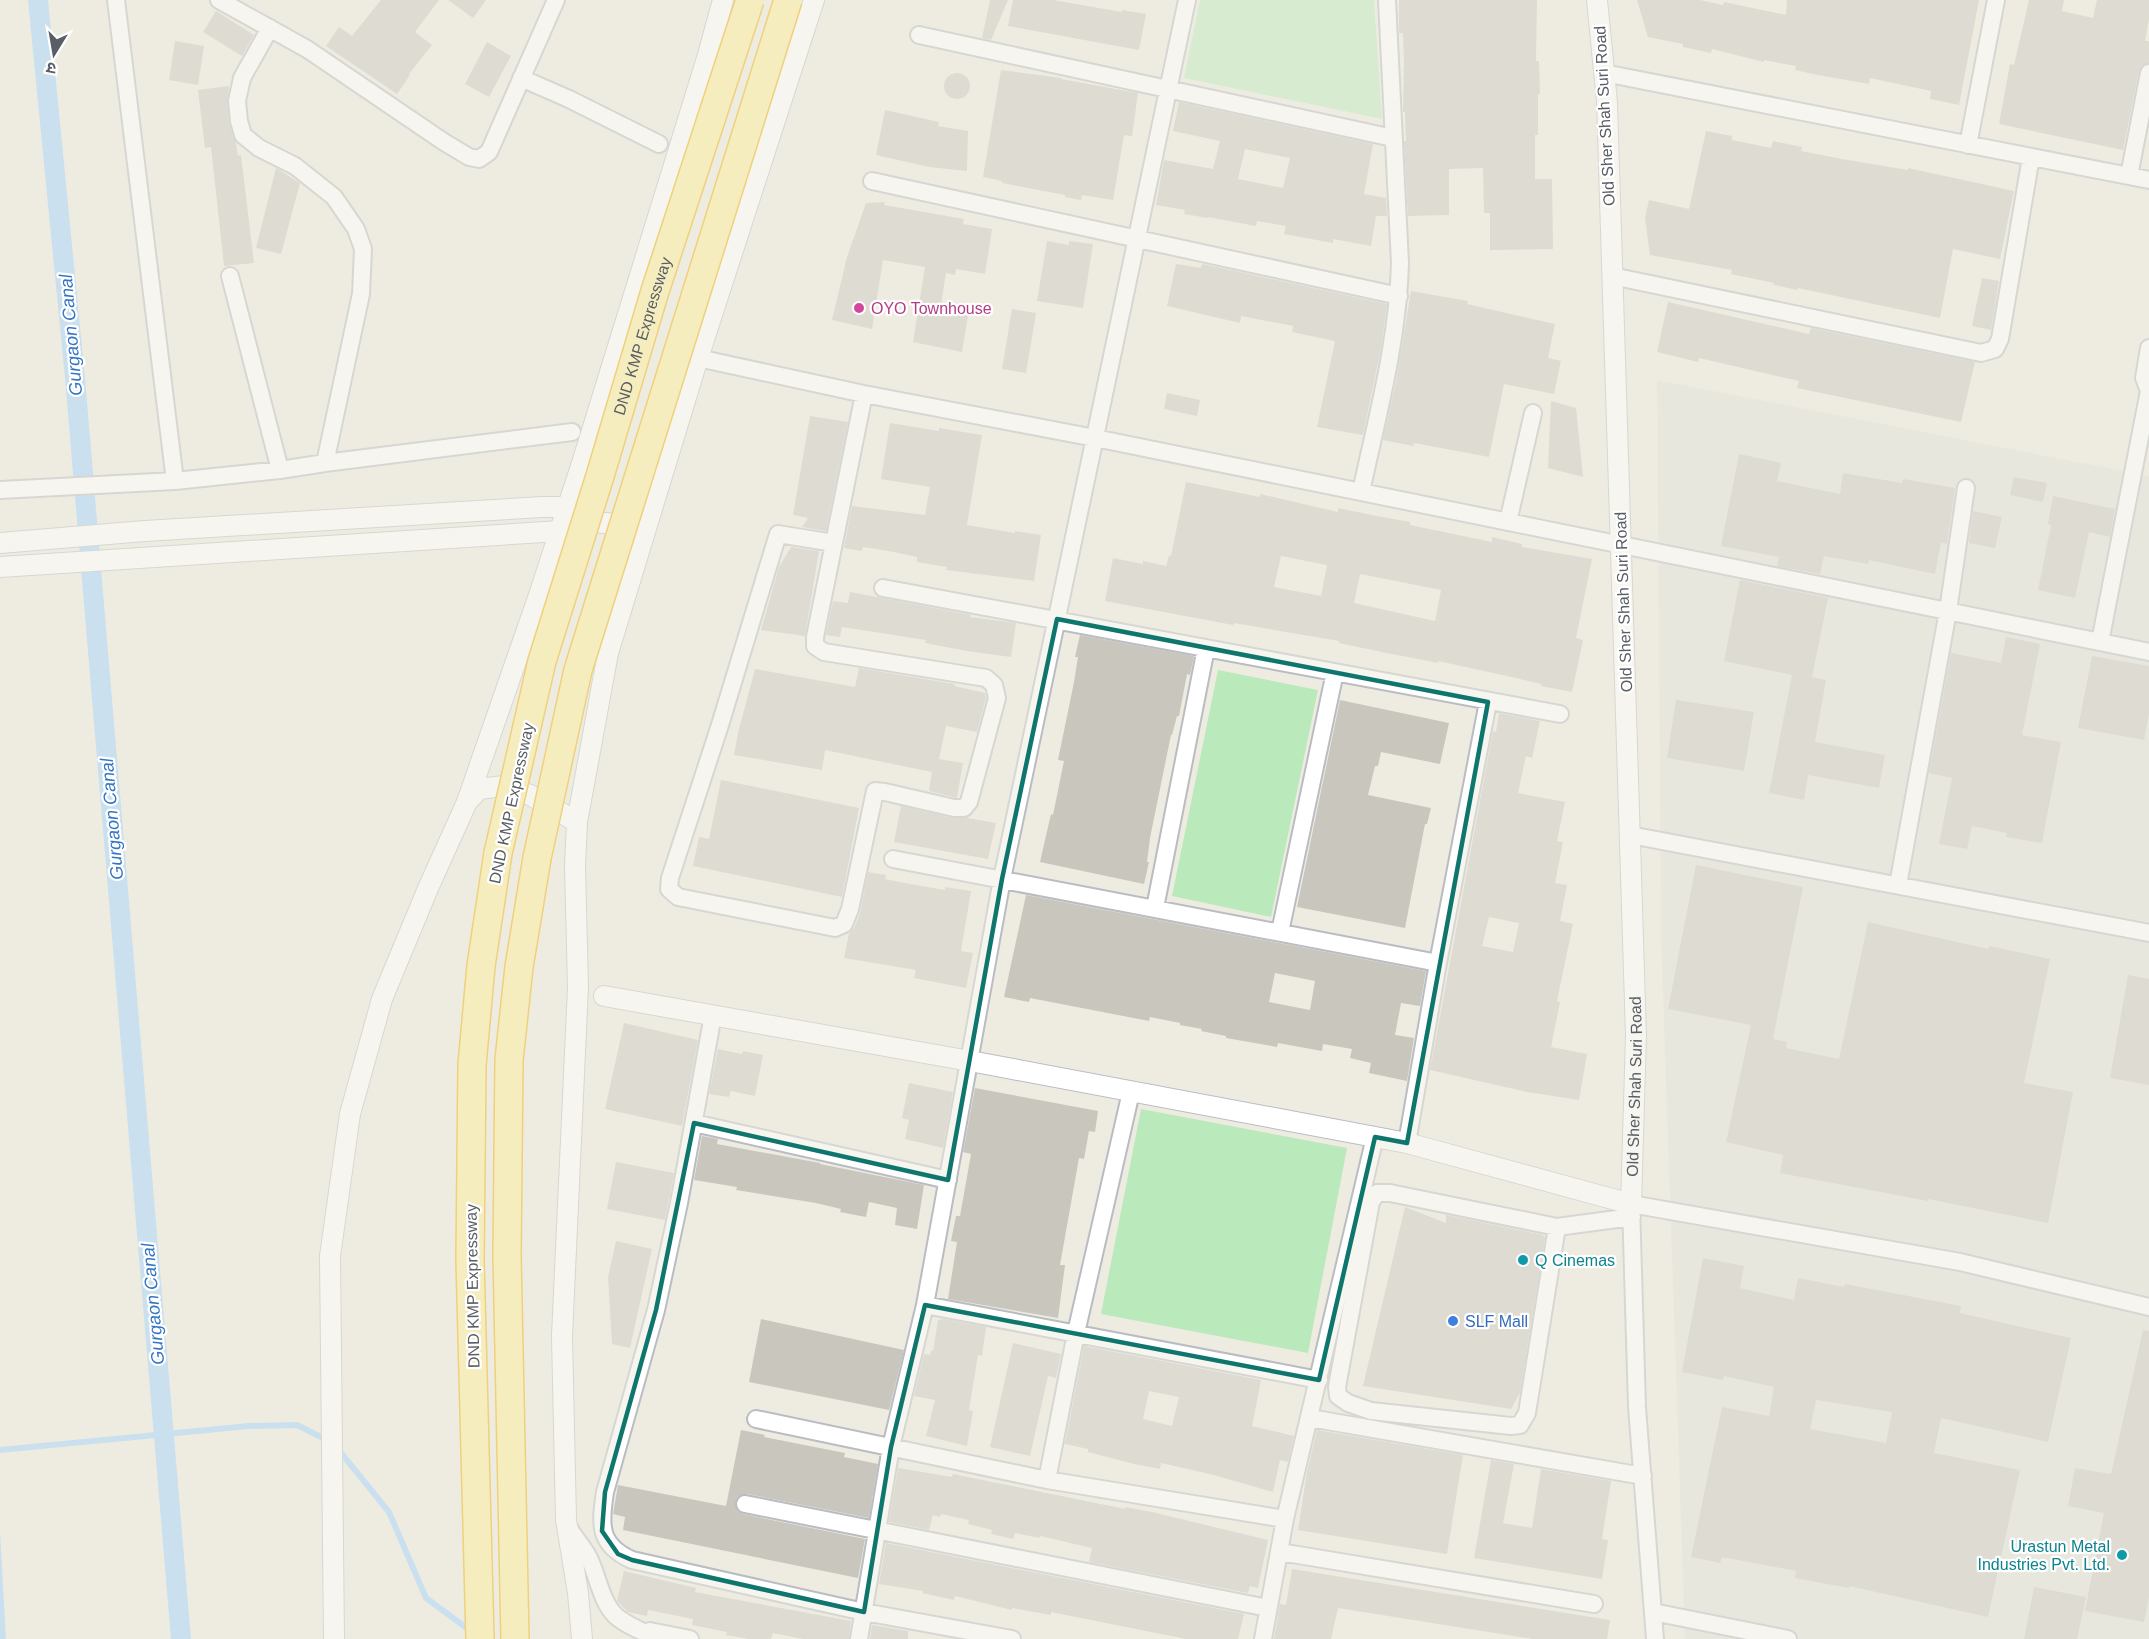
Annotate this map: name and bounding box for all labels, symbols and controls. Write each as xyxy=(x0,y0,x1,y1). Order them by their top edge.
north arrow xyxy=(24,24,84,84)
street label: Old Sher Shah Suri Road xyxy=(1591,25,1618,207)
text: उ xyxy=(44,59,57,77)
street label: DND KMP Expressway xyxy=(611,255,675,417)
water label: Gurgaon Canal xyxy=(56,272,86,397)
place label: OYO Townhouse xyxy=(871,300,992,317)
marker: OYO Townhouse xyxy=(852,301,866,315)
street label: Old Sher Shah Suri Road xyxy=(1612,511,1635,692)
street label: DND KMP Expressway xyxy=(486,721,537,885)
water label: Gurgaon Canal xyxy=(97,756,127,881)
street label: Old Sher Shah Suri Road xyxy=(1624,996,1645,1177)
street label: DND KMP Expressway xyxy=(463,1204,482,1368)
water label: Gurgaon Canal xyxy=(138,1241,168,1366)
place label: Q Cinemas xyxy=(1535,1252,1615,1269)
marker: Q Cinemas xyxy=(1516,1253,1530,1267)
place label: SLF Mall xyxy=(1465,1313,1528,1330)
marker: SLF Mall xyxy=(1446,1314,1460,1328)
place label: Urastun Metal Industries Pvt. Ltd. xyxy=(1977,1538,2110,1573)
marker: Urastun Metal Industries Pvt. Ltd. xyxy=(2115,1548,2129,1562)

